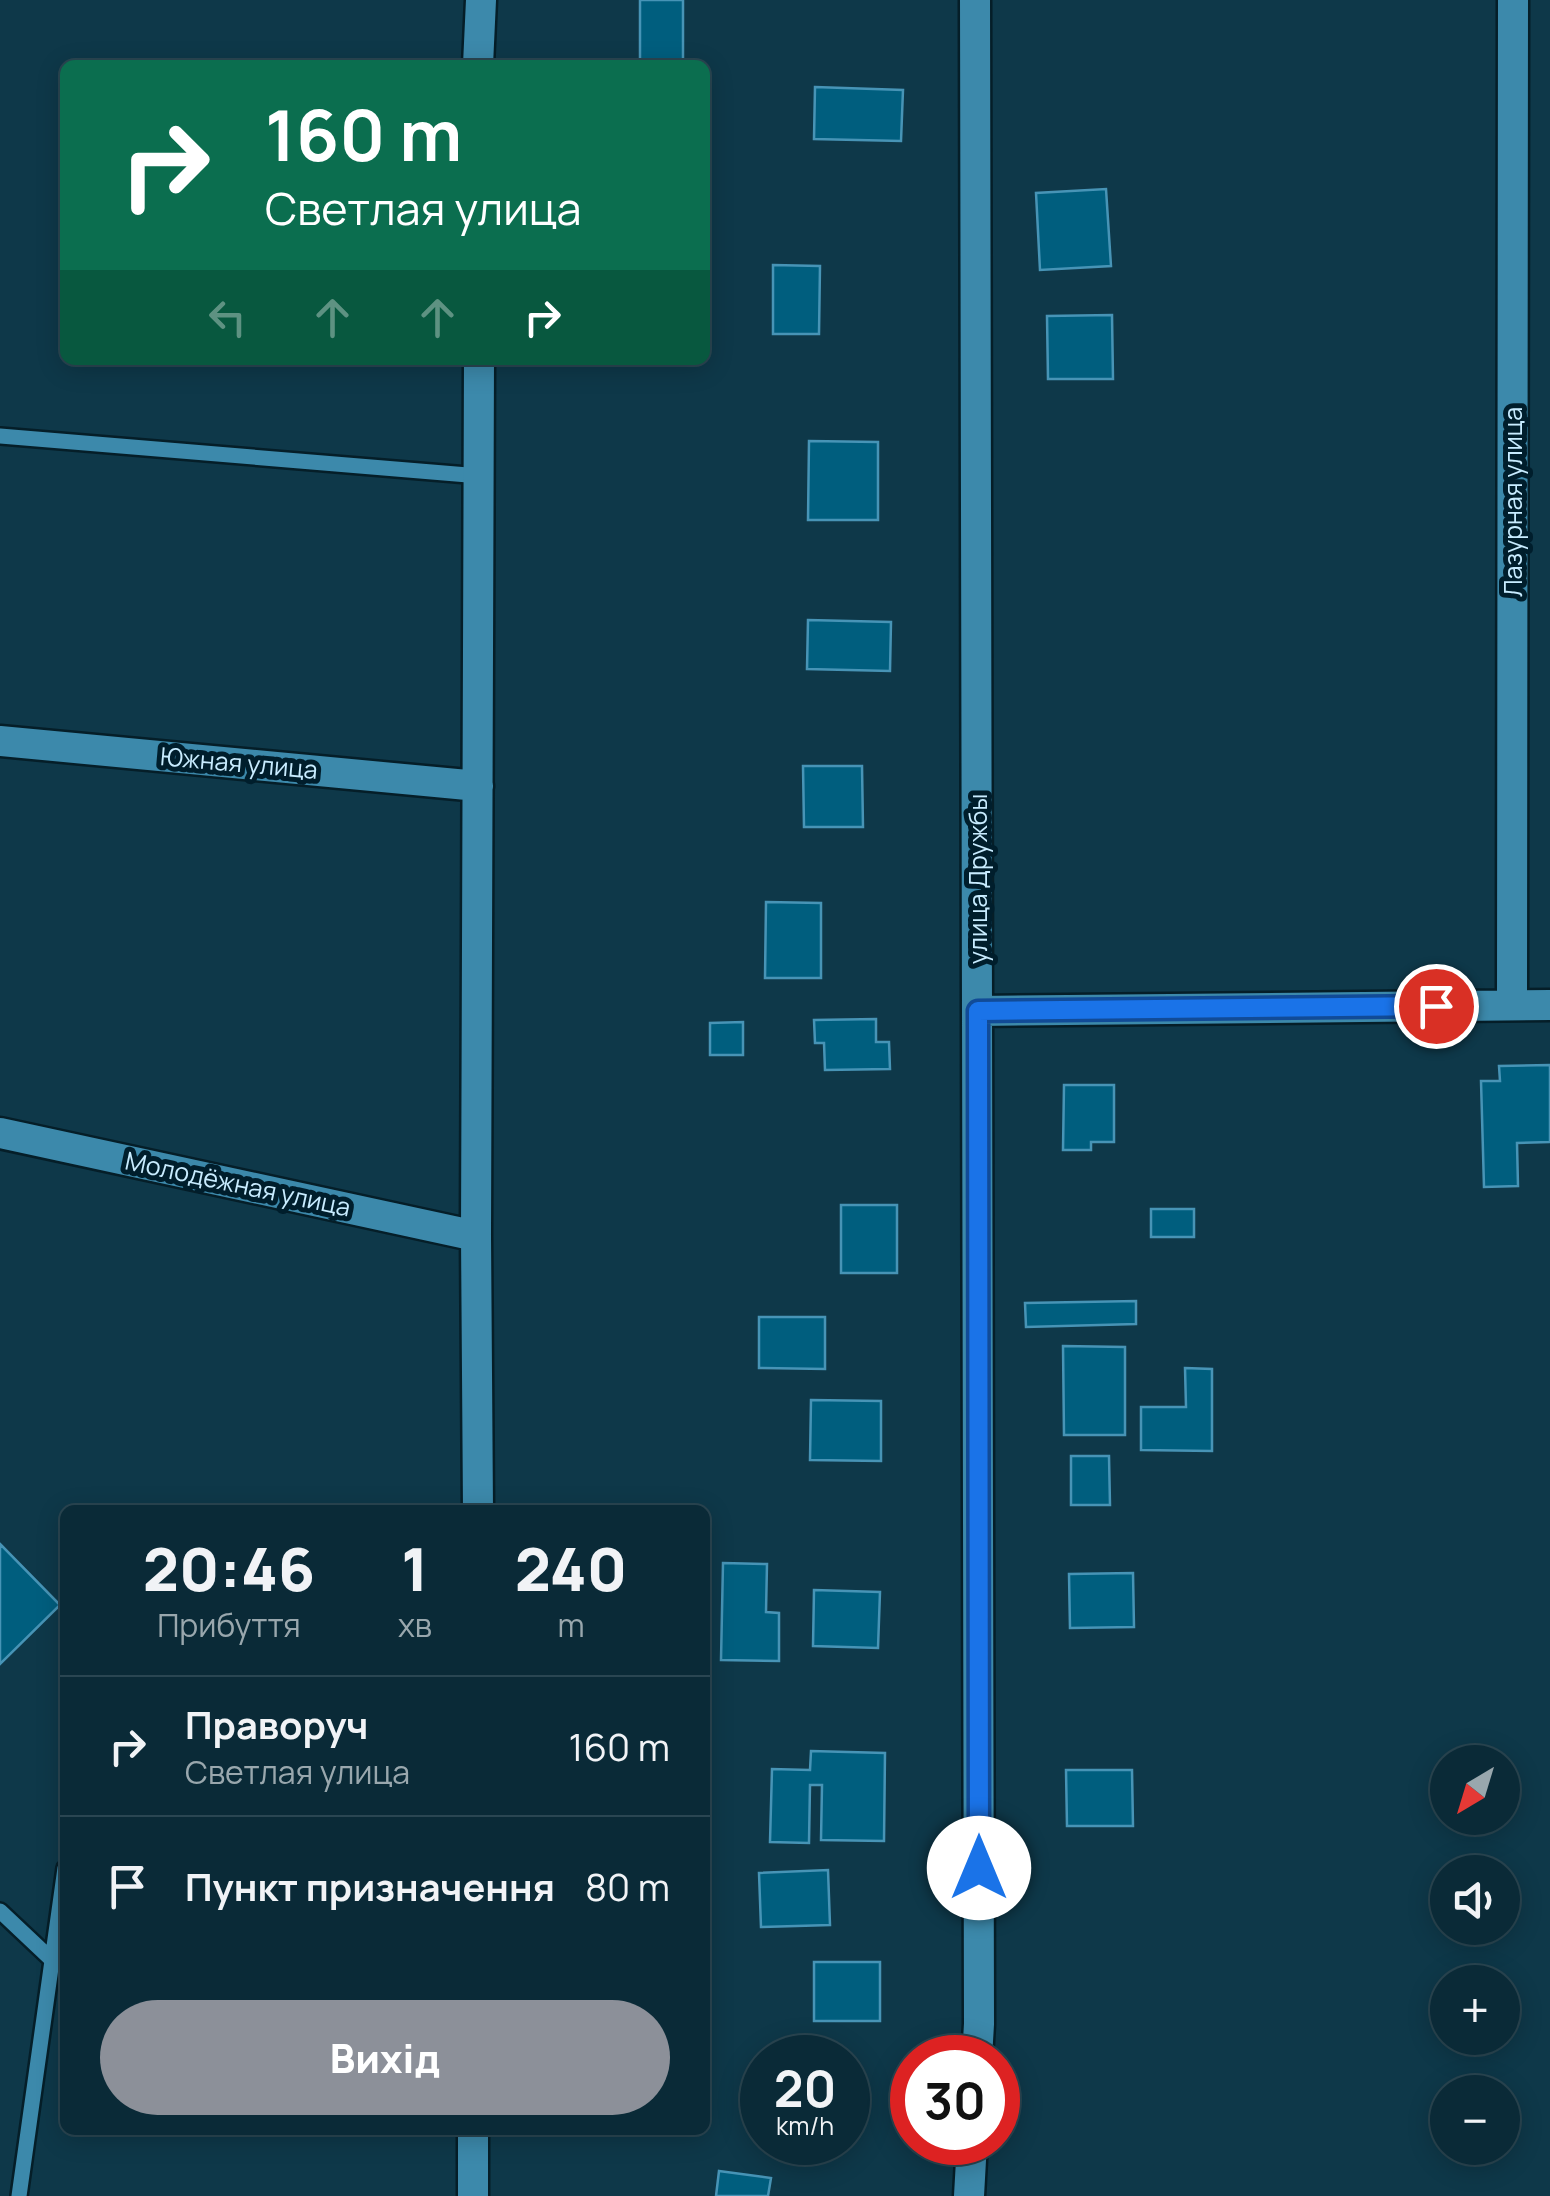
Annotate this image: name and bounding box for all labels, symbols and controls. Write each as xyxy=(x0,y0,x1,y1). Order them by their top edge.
text: 160 m xyxy=(265,86,462,182)
icon: right xyxy=(100,100,230,230)
text: Светлая улица xyxy=(265,177,582,239)
icon: left xyxy=(200,290,255,345)
icon: ahead xyxy=(305,290,360,345)
icon: ahead xyxy=(410,290,465,345)
icon: right xyxy=(515,290,570,345)
street label: Лазурная улица xyxy=(1495,407,1530,597)
street label: Южная улица xyxy=(159,738,319,787)
street label: улица Дружбы xyxy=(960,794,995,964)
pin xyxy=(1394,964,1479,1049)
icon: arrive xyxy=(1409,979,1464,1034)
street label: Молодёжная улица xyxy=(122,1143,354,1224)
text: 20:46 xyxy=(143,1527,315,1609)
text: 1 xyxy=(401,1527,429,1609)
text: 240 xyxy=(515,1527,627,1609)
text: Прибуття xyxy=(157,1603,301,1647)
text: хв xyxy=(398,1603,432,1647)
text: m xyxy=(557,1603,585,1647)
text: Праворуч xyxy=(185,1698,368,1750)
icon: right xyxy=(100,1719,155,1774)
text: 160 m xyxy=(569,1720,670,1772)
north arrow xyxy=(1430,1745,1520,1835)
map controls xyxy=(1430,1745,1520,2165)
text: Светлая улица xyxy=(185,1750,410,1794)
position arrow xyxy=(927,1816,1031,1920)
button: sound xyxy=(1430,1855,1520,1945)
icon: arrive xyxy=(100,1859,155,1914)
text: Пункт призначення xyxy=(185,1860,555,1912)
text: 80 m xyxy=(585,1860,670,1912)
button: + xyxy=(1430,1965,1520,2055)
button: Вихід xyxy=(100,2000,670,2115)
speed limit sign: 30 xyxy=(890,2035,1020,2165)
text: 20 xyxy=(774,2054,836,2122)
button: − xyxy=(1430,2075,1520,2165)
text: km/h xyxy=(776,2108,834,2143)

